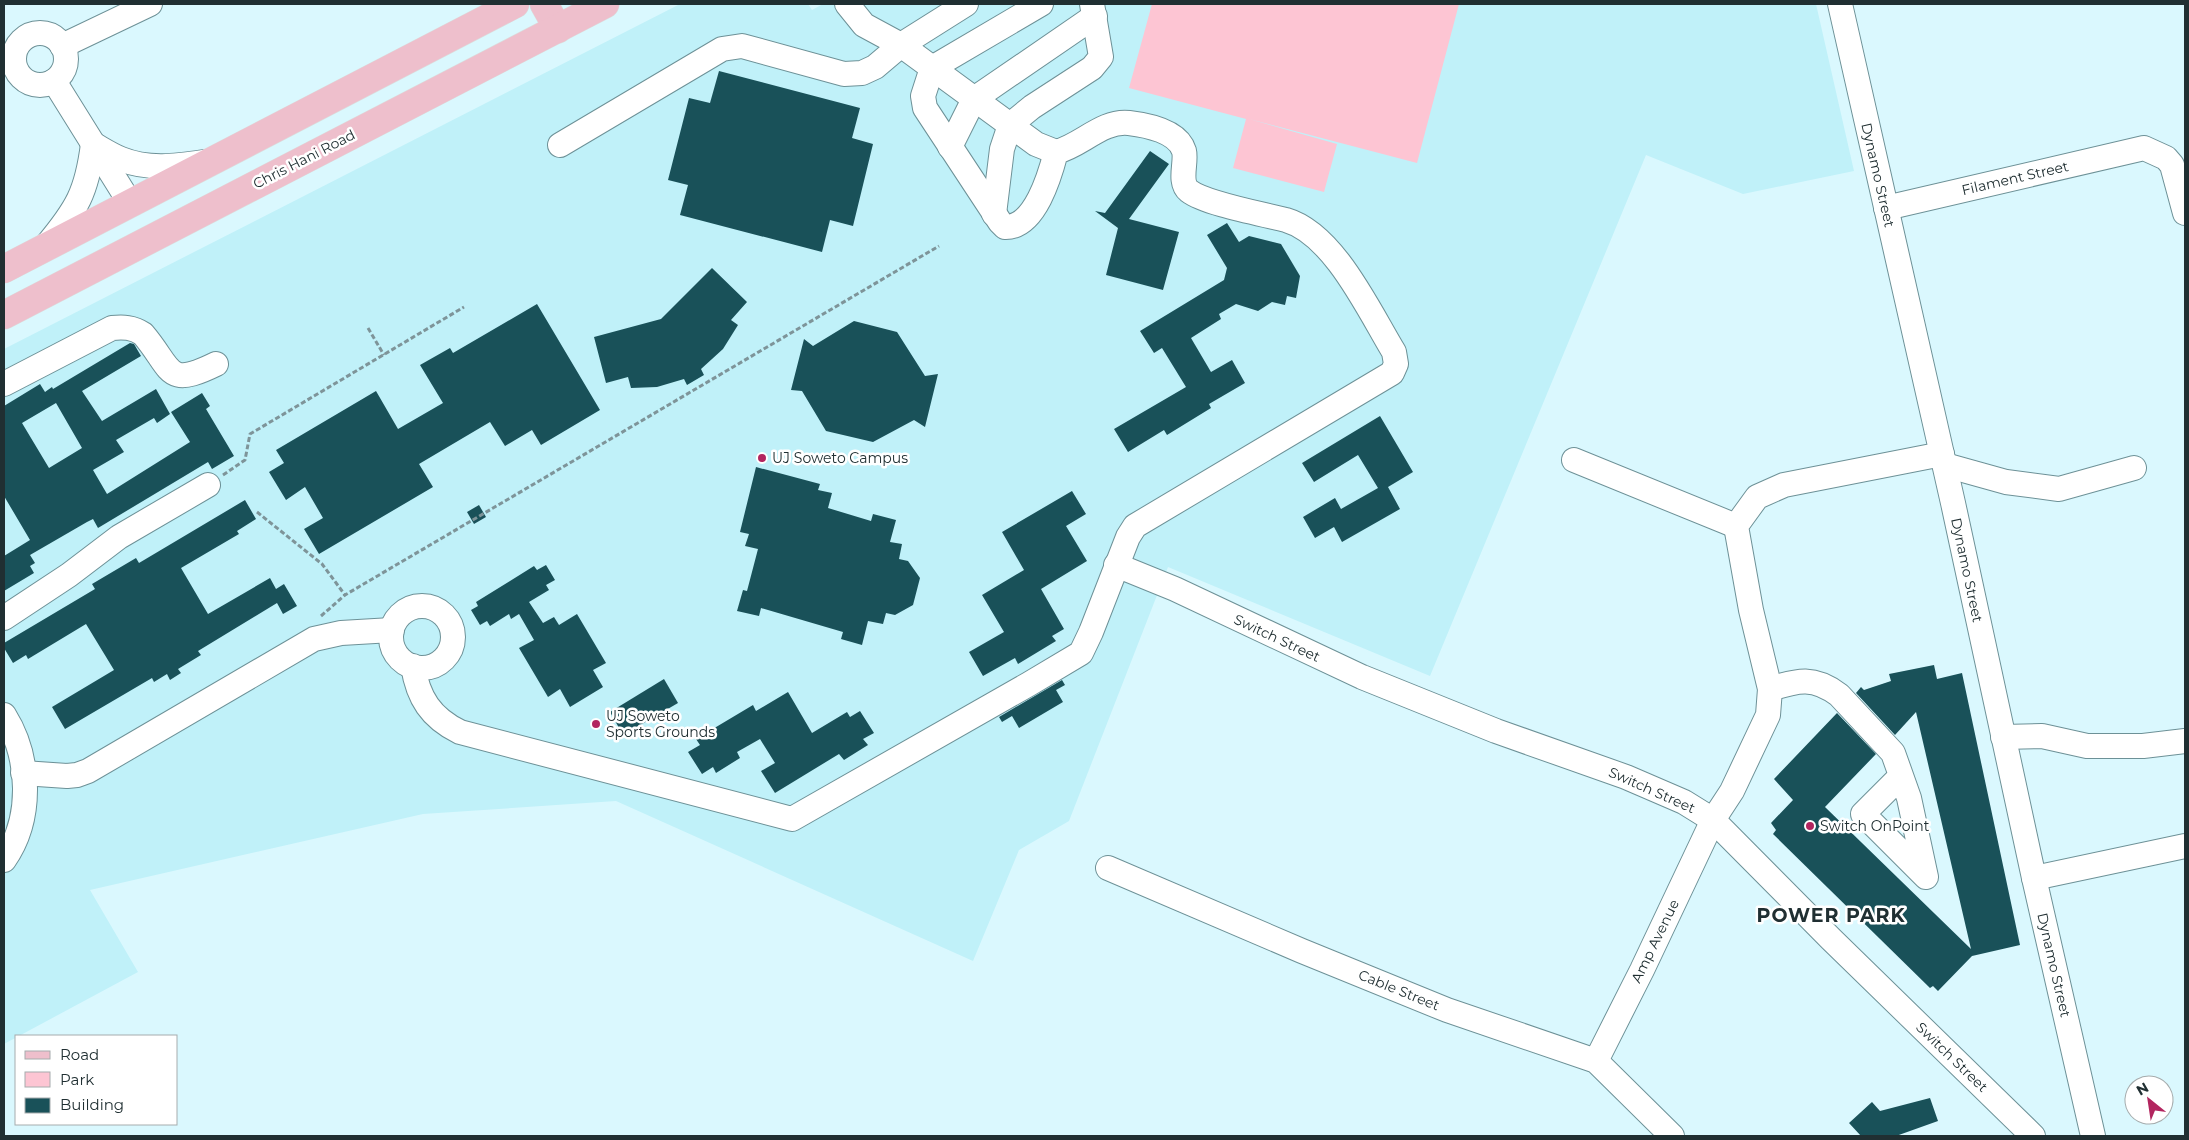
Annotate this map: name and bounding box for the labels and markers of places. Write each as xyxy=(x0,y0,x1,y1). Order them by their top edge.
place label: UJ Soweto Campus xyxy=(772,449,908,467)
marker: UJ Soweto Campus xyxy=(756,452,768,464)
place label: UJ Soweto Sports Grounds xyxy=(606,707,715,741)
marker: UJ Soweto Sports Grounds xyxy=(590,718,602,730)
place label: Switch OnPoint xyxy=(1820,817,1930,835)
marker: Switch OnPoint xyxy=(1804,820,1816,832)

